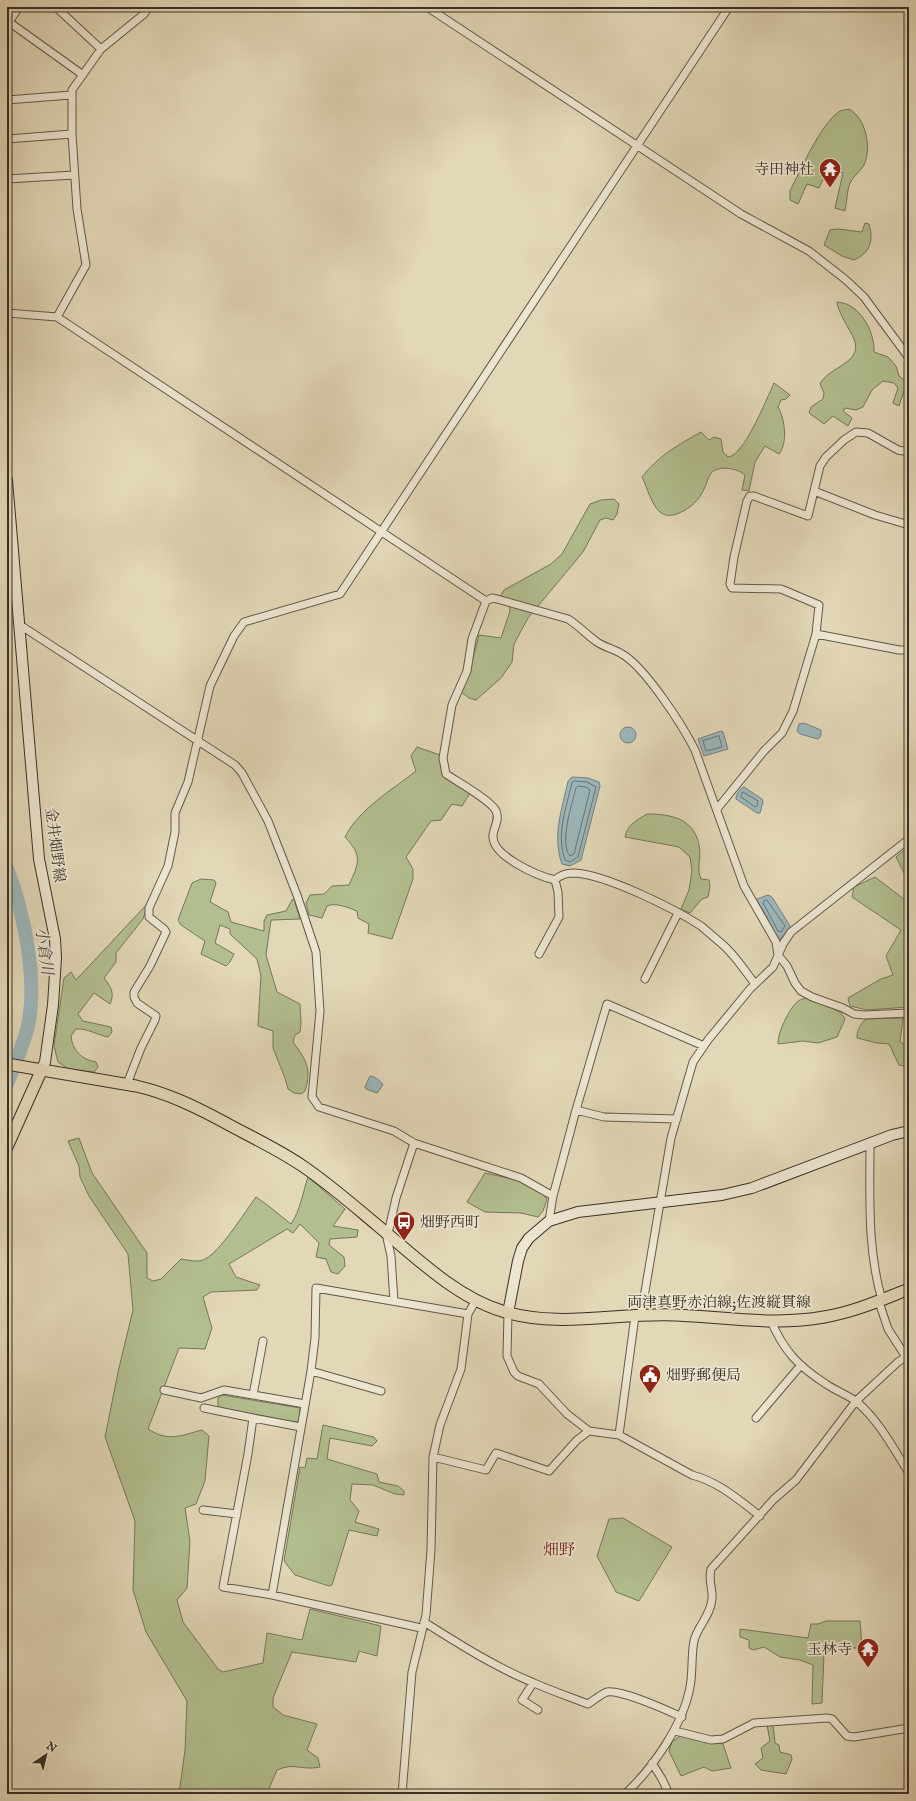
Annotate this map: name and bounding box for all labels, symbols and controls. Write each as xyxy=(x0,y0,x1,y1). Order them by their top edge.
temple icon: 寺田神社 xyxy=(817,156,843,189)
place label: 寺田神社 xyxy=(754,160,814,179)
street label: 金井畑野線 xyxy=(41,807,69,883)
water label: 小倉川 xyxy=(30,926,57,978)
bus stop icon: 畑野西町 xyxy=(391,1209,417,1242)
place label: 畑野西町 xyxy=(420,1213,480,1232)
street label: 両津真野赤泊線;佐渡縦貫線 xyxy=(627,1293,811,1312)
public building icon: 畑野郵便局 xyxy=(637,1362,663,1395)
place label: 畑野郵便局 xyxy=(666,1366,741,1385)
district label: 畑野 xyxy=(543,1541,575,1561)
temple icon: 玉林寺 xyxy=(855,1636,881,1669)
place label: 玉林寺 xyxy=(807,1640,852,1659)
north arrow xyxy=(26,1735,66,1775)
text: N xyxy=(42,1739,59,1756)

